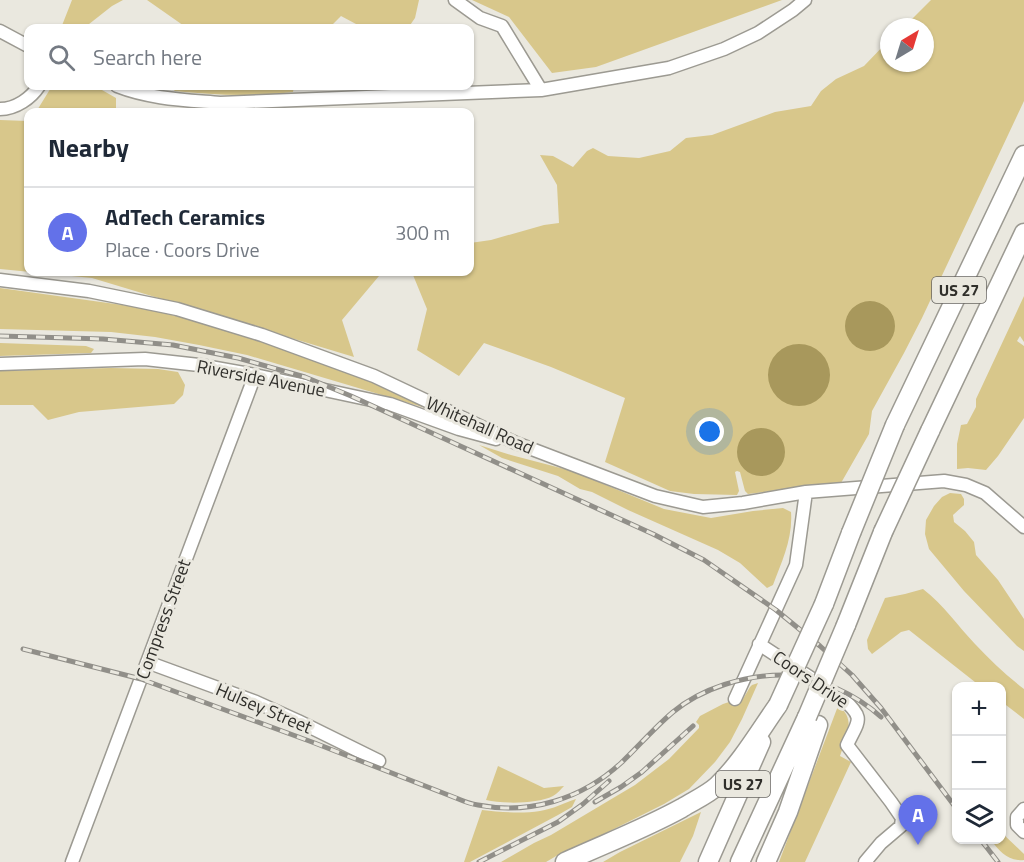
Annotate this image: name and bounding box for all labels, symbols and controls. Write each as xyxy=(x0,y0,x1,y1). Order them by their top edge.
north arrow xyxy=(880,18,934,72)
search box xyxy=(24,24,474,90)
text: Search here xyxy=(93,40,202,74)
icon: search xyxy=(45,41,78,74)
text: Nearby xyxy=(48,128,129,167)
text: AdTech Ceramics xyxy=(105,200,265,234)
text: A xyxy=(61,217,74,248)
text: 300 m xyxy=(395,217,450,248)
text: Place · Coors Drive xyxy=(105,234,260,265)
road number: US 27 xyxy=(932,277,986,303)
street label: Riverside Avenue xyxy=(195,352,327,404)
street label: Whitehall Road xyxy=(422,389,538,461)
your location xyxy=(695,417,724,446)
street label: Compress Street xyxy=(129,555,197,683)
street label: Coors Drive xyxy=(768,644,854,714)
street label: Hulsey Street xyxy=(212,676,317,741)
map controls xyxy=(952,682,1006,844)
button: + xyxy=(952,682,1006,736)
button: − xyxy=(952,736,1006,790)
road number: US 27 xyxy=(716,771,770,797)
button: layers xyxy=(952,790,1006,844)
pin: A xyxy=(898,796,938,845)

